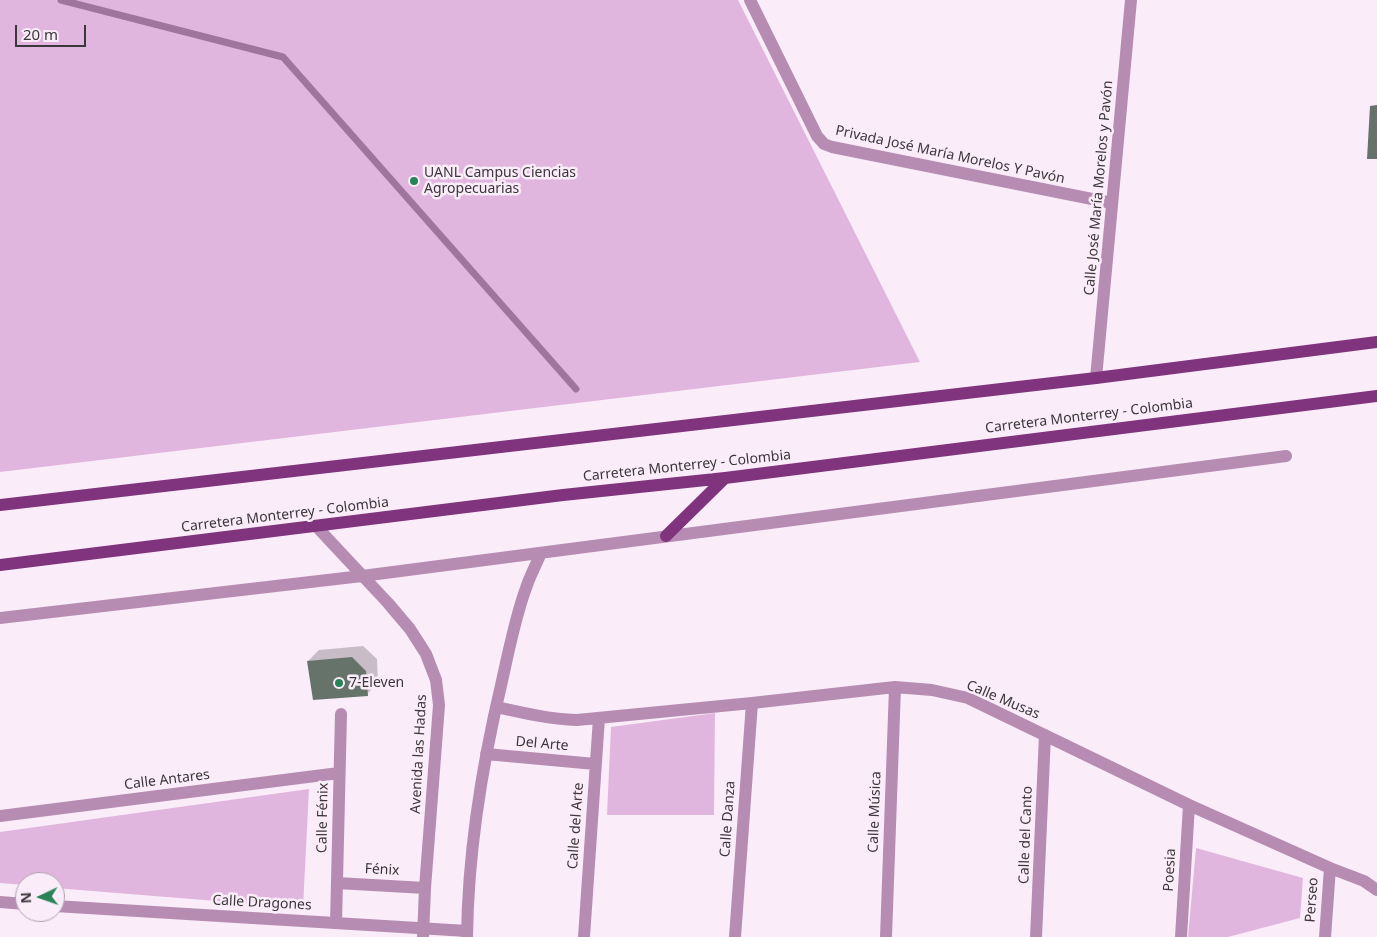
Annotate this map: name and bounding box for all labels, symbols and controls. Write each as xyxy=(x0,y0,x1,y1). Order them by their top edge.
scale bar xyxy=(18,15,89,47)
text: 20 m xyxy=(23,24,58,44)
street label: Calle José María Morelos y Pavón xyxy=(1081,80,1117,296)
street label: Privada José María Morelos Y Pavón xyxy=(834,122,1066,188)
place label: UANL Campus Ciencias Agropecuarias xyxy=(424,165,576,198)
marker: UANL Campus Ciencias Agropecuarias xyxy=(408,175,420,187)
street label: Carretera Monterrey - Colombia xyxy=(984,395,1194,437)
street label: Carretera Monterrey - Colombia xyxy=(582,447,792,485)
street label: Carretera Monterrey - Colombia xyxy=(180,494,390,536)
place label: 7-Eleven xyxy=(349,675,404,691)
marker: 7-Eleven xyxy=(333,677,345,689)
street label: Calle Musas xyxy=(964,677,1042,723)
street label: Avenida las Hadas xyxy=(407,694,431,814)
street label: Del Arte xyxy=(515,733,569,755)
street label: Calle Antares xyxy=(123,766,211,794)
street label: Calle Música xyxy=(865,771,885,853)
street label: Calle Danza xyxy=(717,780,739,858)
street label: Calle del Arte xyxy=(565,782,587,870)
street label: Calle Fénix xyxy=(314,783,332,853)
street label: Calle del Canto xyxy=(1016,786,1036,884)
street label: Poesia xyxy=(1160,848,1180,892)
street label: Fénix xyxy=(364,861,400,879)
north arrow xyxy=(15,872,65,922)
street label: Perseo xyxy=(1302,877,1322,923)
text: N xyxy=(16,892,35,904)
street label: Calle Dragones xyxy=(212,892,312,914)

